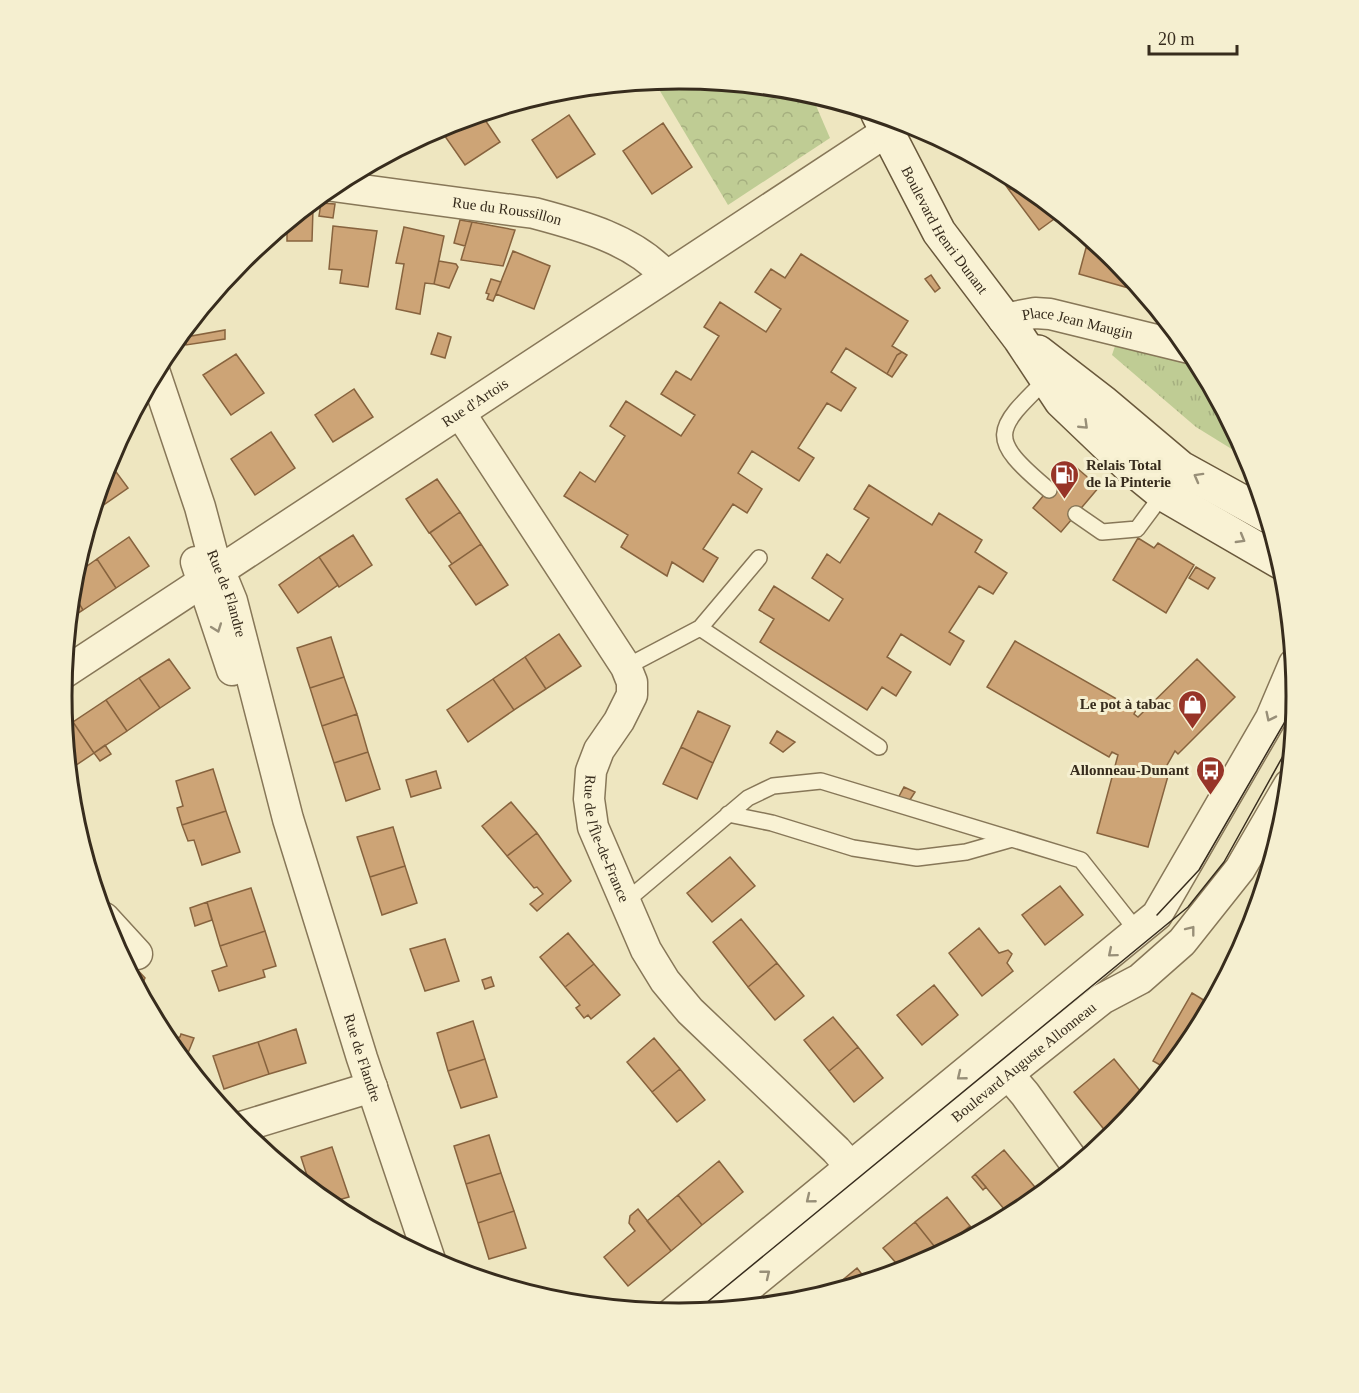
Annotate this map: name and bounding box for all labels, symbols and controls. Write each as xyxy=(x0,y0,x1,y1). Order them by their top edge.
scale bar xyxy=(1149,18,1238,56)
text: 20 m xyxy=(1158,29,1195,49)
street label: Boulevard Henri Dunant xyxy=(898,163,991,298)
street label: Rue du Roussillon xyxy=(451,194,564,228)
street label: Place Jean Maugin xyxy=(1020,305,1135,342)
street label: Rue d'Artois xyxy=(439,375,511,430)
one-way arrow xyxy=(1077,417,1088,428)
place label: Relais Total de la Pinterie xyxy=(1086,457,1171,490)
fuel station icon: Relais Total de la Pinterie xyxy=(1049,458,1081,500)
one-way arrow xyxy=(1194,473,1204,485)
one-way arrow xyxy=(1235,532,1245,544)
street label: Rue de Flandre xyxy=(204,547,249,639)
one-way arrow xyxy=(210,622,223,633)
shop icon: Le pot à tabac xyxy=(1176,688,1208,730)
place label: Le pot à tabac xyxy=(1080,696,1171,712)
one-way arrow xyxy=(1266,711,1278,722)
bus stop icon: Allonneau-Dunant xyxy=(1194,754,1226,796)
place label: Allonneau-Dunant xyxy=(1070,762,1189,778)
street label: Rue de l'Île-de-France xyxy=(581,774,633,905)
one-way arrow xyxy=(1183,926,1194,937)
one-way arrow xyxy=(1108,945,1119,956)
street label: Boulevard Auguste Allonneau xyxy=(948,999,1099,1125)
street label: Rue de Flandre xyxy=(341,1012,384,1104)
one-way arrow xyxy=(957,1069,968,1080)
one-way arrow xyxy=(805,1192,816,1203)
one-way arrow xyxy=(759,1270,770,1281)

